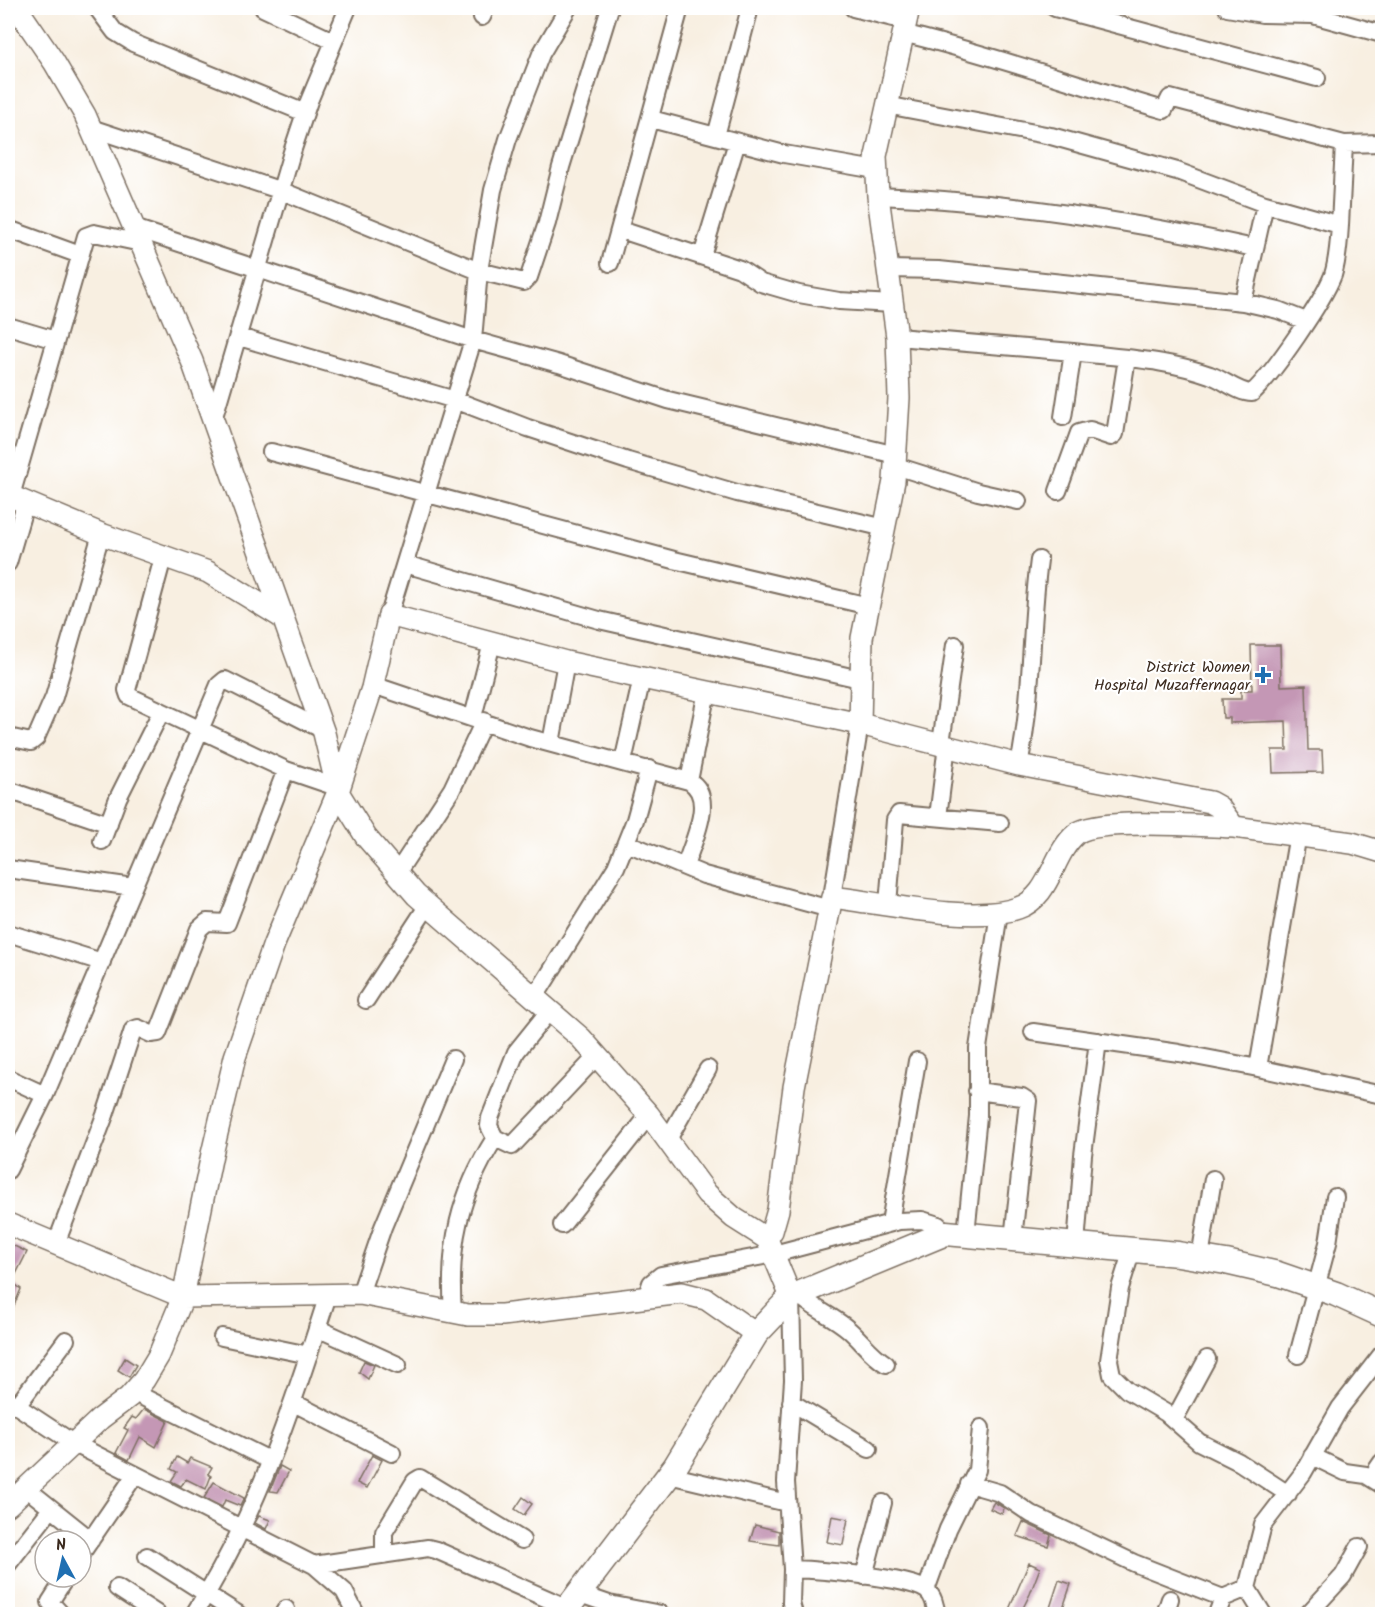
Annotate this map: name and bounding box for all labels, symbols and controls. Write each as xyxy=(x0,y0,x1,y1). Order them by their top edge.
place label: District Women Hospital Muzaffernagar xyxy=(1094,655,1252,698)
marker: District Women Hospital Muzaffernagar xyxy=(1254,666,1272,684)
north arrow xyxy=(33,1529,93,1589)
text: N xyxy=(54,1533,68,1559)

